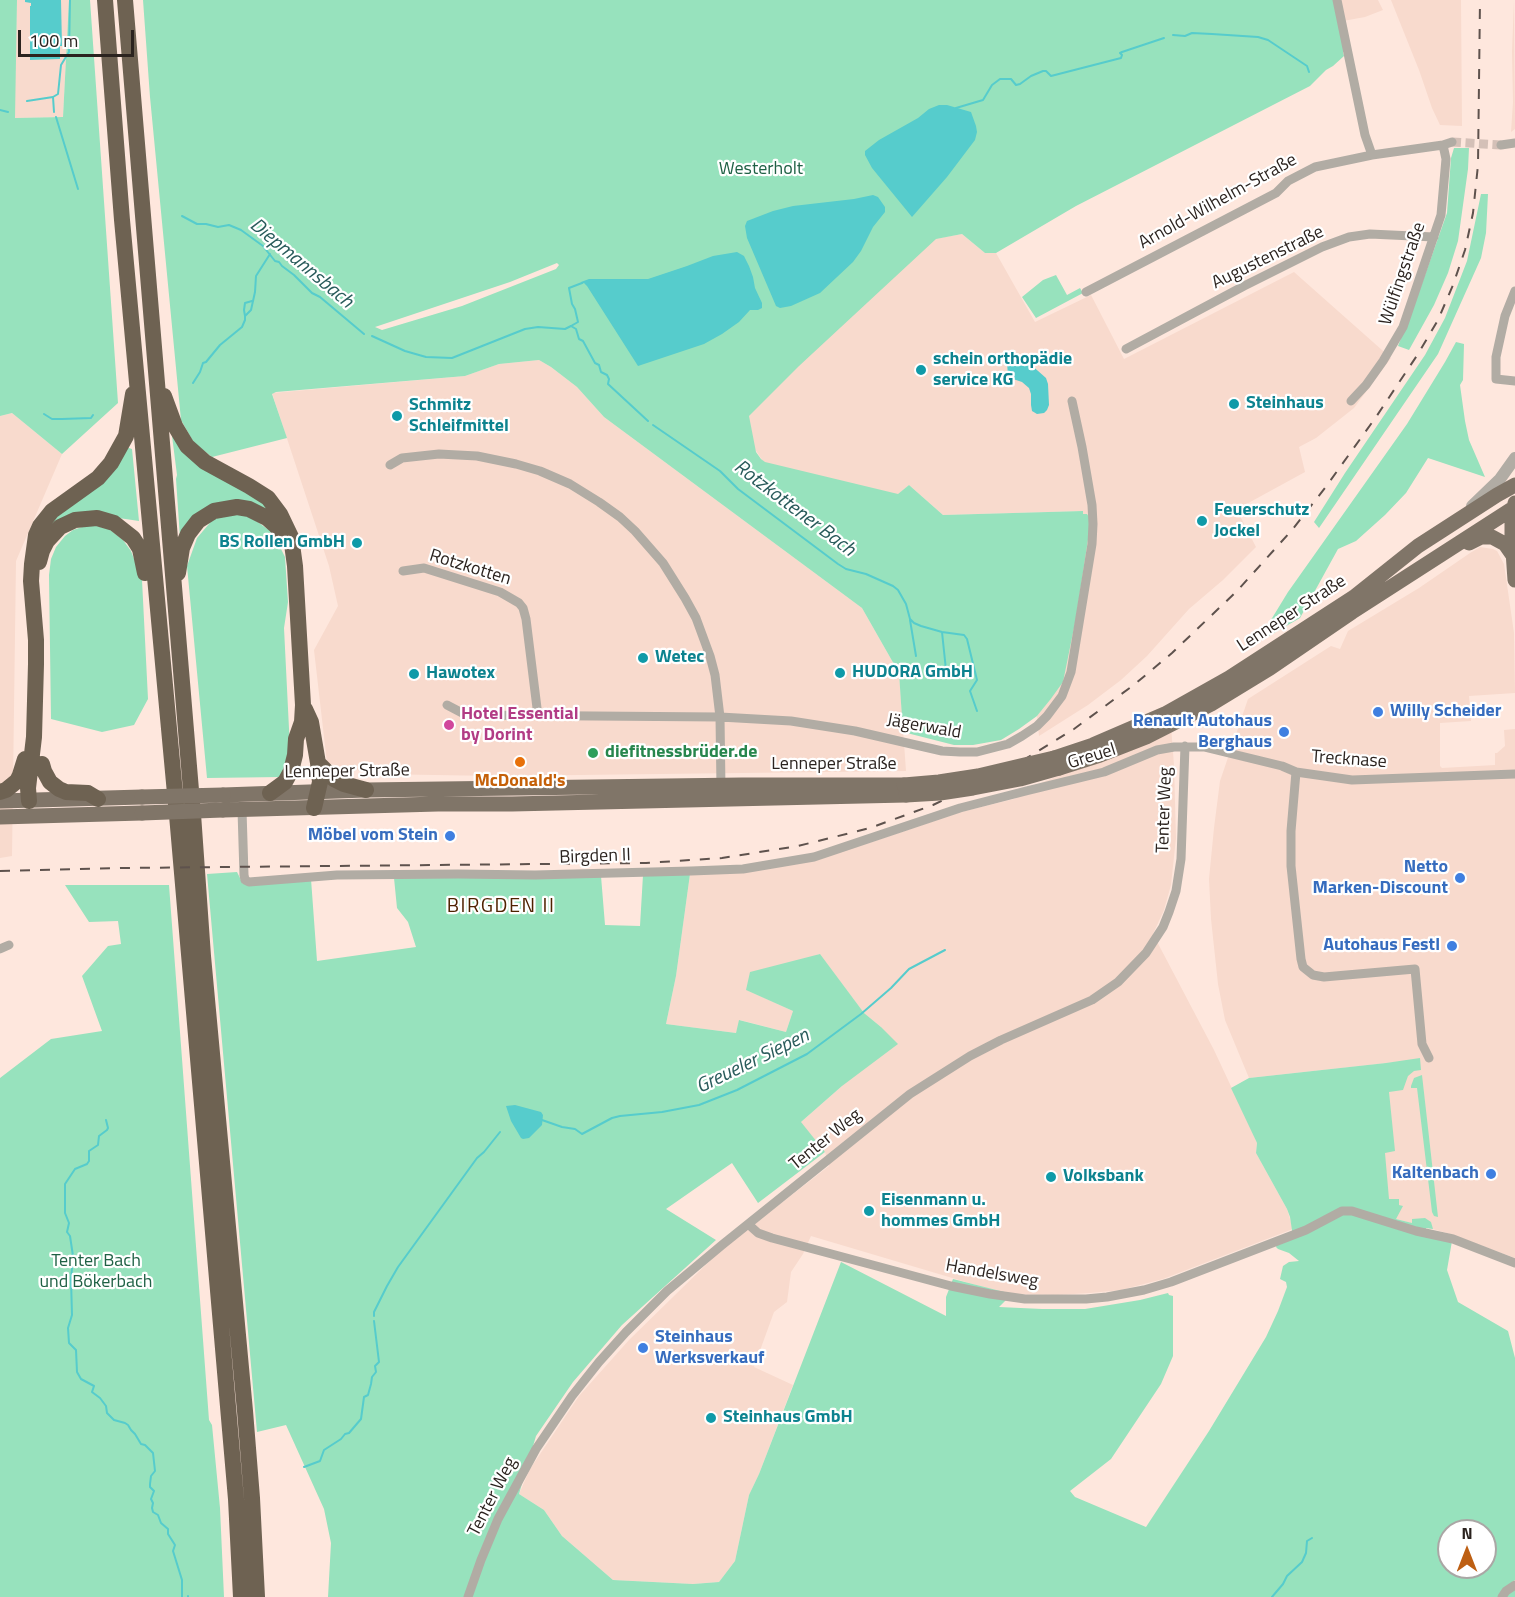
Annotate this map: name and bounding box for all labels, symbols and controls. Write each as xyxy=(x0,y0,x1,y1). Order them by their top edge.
scale bar xyxy=(21,18,136,56)
text: 100 m xyxy=(29,27,78,54)
street label: Arnold-Wilhelm-Straße xyxy=(1135,150,1301,254)
park label: Westerholt xyxy=(719,159,803,181)
water label: Diepmannsbach xyxy=(244,214,358,314)
street label: Wülfingstraße xyxy=(1375,220,1431,328)
street label: Augustenstraße xyxy=(1208,222,1328,294)
place label: schein orthopädie service KG xyxy=(933,349,1072,392)
marker: schein orthopädie service KG xyxy=(914,363,928,377)
place label: Steinhaus xyxy=(1246,393,1324,415)
place label: Schmitz Schleifmittel xyxy=(409,395,509,438)
marker: Steinhaus xyxy=(1227,397,1241,411)
marker: Schmitz Schleifmittel xyxy=(390,409,404,423)
water label: Rotzkottener Bach xyxy=(729,456,859,562)
place label: Feuerschutz Jockel xyxy=(1214,500,1309,542)
marker: Feuerschutz Jockel xyxy=(1195,514,1209,528)
place label: BS Rollen GmbH xyxy=(219,532,345,554)
marker: BS Rollen GmbH xyxy=(350,536,364,550)
street label: Rotzkotten xyxy=(427,545,513,591)
street label: Lenneper Straße xyxy=(1234,571,1350,657)
place label: Wetec xyxy=(655,647,704,669)
marker: Wetec xyxy=(636,651,650,665)
place label: HUDORA GmbH xyxy=(852,662,973,684)
place label: Hawotex xyxy=(426,663,495,685)
marker: HUDORA GmbH xyxy=(833,666,847,680)
marker: Hawotex xyxy=(407,667,421,681)
place label: Willy Scheider xyxy=(1390,701,1501,723)
place label: Hotel Essential by Dorint xyxy=(461,704,579,746)
marker: Willy Scheider xyxy=(1371,705,1385,719)
street label: Jägerwald xyxy=(885,710,963,744)
place label: Renault Autohaus Berghaus xyxy=(1133,711,1272,754)
marker: Hotel Essential by Dorint xyxy=(442,718,456,732)
marker: Renault Autohaus Berghaus xyxy=(1277,725,1291,739)
street label: Greuel xyxy=(1065,740,1119,774)
place label: diefitnessbrüder.de xyxy=(605,742,757,764)
marker: diefitnessbrüder.de xyxy=(586,746,600,760)
street label: Trecknase xyxy=(1311,747,1387,773)
street label: Lenneper Straße xyxy=(771,754,897,776)
marker: McDonald's xyxy=(513,755,527,769)
street label: Lenneper Straße xyxy=(284,760,410,784)
street label: Tenter Weg xyxy=(1153,767,1177,853)
place label: McDonald's xyxy=(474,771,566,793)
place label: Möbel vom Stein xyxy=(308,825,438,847)
marker: Möbel vom Stein xyxy=(443,829,457,843)
street label: Birgden II xyxy=(559,845,631,869)
place label: Netto Marken-Discount xyxy=(1312,857,1448,900)
marker: Netto Marken-Discount xyxy=(1453,871,1467,885)
district label: BIRGDEN II xyxy=(447,895,555,919)
place label: Autohaus Festl xyxy=(1323,935,1440,957)
marker: Autohaus Festl xyxy=(1445,939,1459,953)
water label: Greueler Siepen xyxy=(693,1024,813,1100)
street label: Tenter Weg xyxy=(786,1105,866,1175)
place label: Kaltenbach xyxy=(1392,1163,1479,1185)
place label: Volksbank xyxy=(1063,1166,1144,1188)
marker: Kaltenbach xyxy=(1484,1167,1498,1181)
marker: Volksbank xyxy=(1044,1170,1058,1184)
place label: Eisenmann u. hommes GmbH xyxy=(881,1190,1000,1232)
marker: Eisenmann u. hommes GmbH xyxy=(862,1204,876,1218)
park label: Tenter Bach und Bökerbach xyxy=(39,1251,153,1294)
street label: Handelsweg xyxy=(944,1255,1040,1293)
place label: Steinhaus Werksverkauf xyxy=(655,1327,765,1370)
marker: Steinhaus Werksverkauf xyxy=(636,1341,650,1355)
place label: Steinhaus GmbH xyxy=(723,1407,853,1429)
marker: Steinhaus GmbH xyxy=(704,1411,718,1425)
street label: Tenter Weg xyxy=(464,1454,522,1540)
north arrow xyxy=(1437,1519,1497,1579)
text: N xyxy=(1461,1521,1473,1545)

